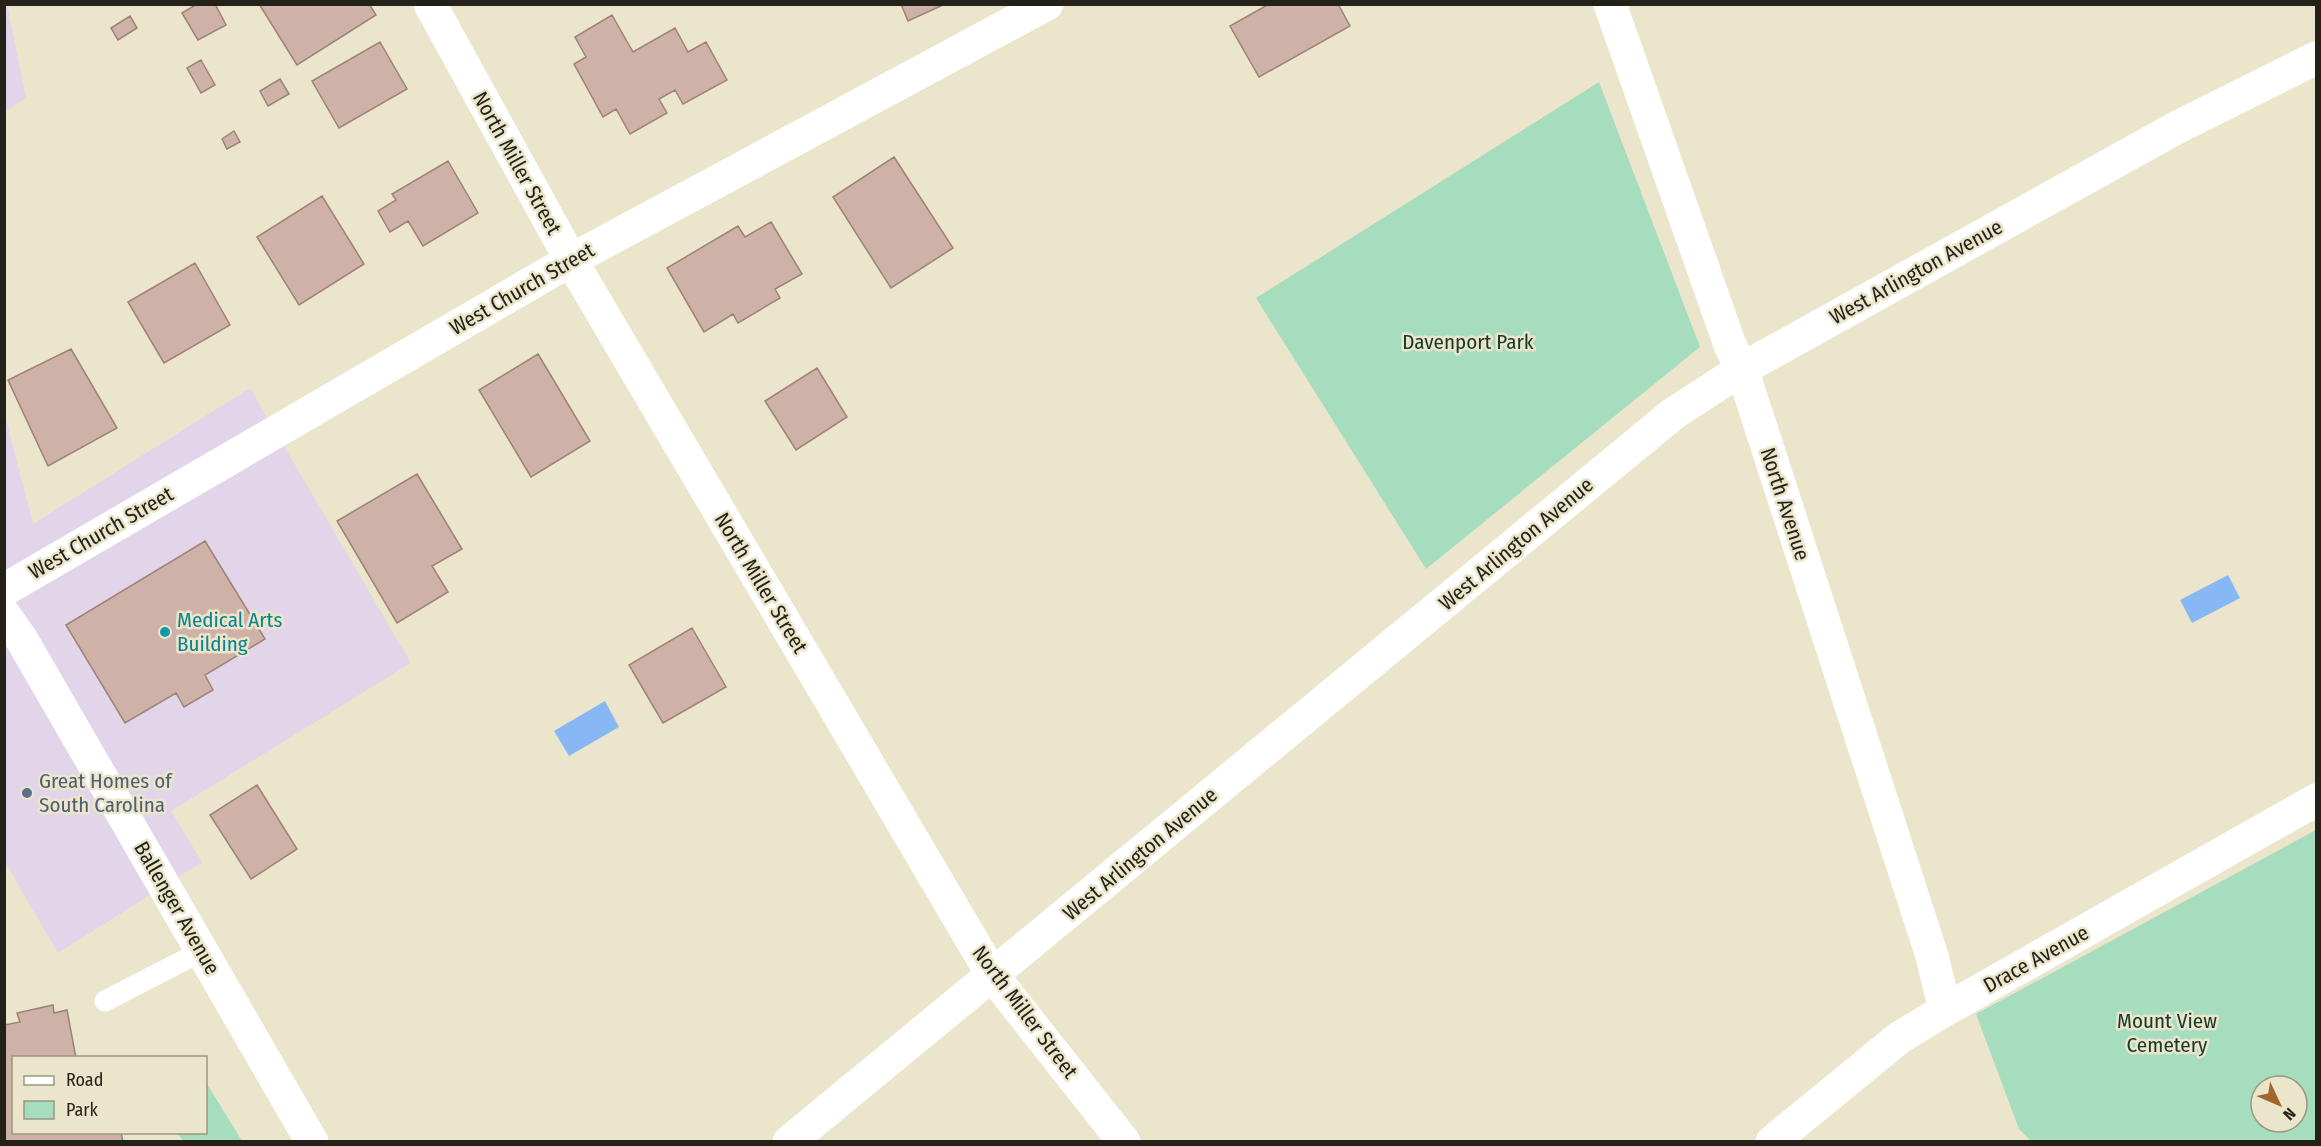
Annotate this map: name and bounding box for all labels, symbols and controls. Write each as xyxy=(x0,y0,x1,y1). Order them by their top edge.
street label: North Miller Street xyxy=(467,87,567,239)
street label: West Arlington Avenue xyxy=(1825,214,2007,330)
street label: West Church Street xyxy=(445,237,599,341)
park label: Davenport Park xyxy=(1402,329,1534,355)
street label: North Avenue xyxy=(1755,444,1815,564)
street label: West Arlington Avenue xyxy=(1434,472,1598,616)
street label: West Church Street xyxy=(24,481,178,585)
street label: North Miller Street xyxy=(709,508,813,658)
place label: Medical Arts Building xyxy=(177,607,282,657)
marker: Medical Arts Building xyxy=(158,625,172,639)
place label: Great Homes of South Carolina xyxy=(39,768,173,818)
street label: West Arlington Avenue xyxy=(1058,782,1222,926)
marker: Great Homes of South Carolina xyxy=(20,786,34,800)
street label: Ballenger Avenue xyxy=(128,837,226,979)
street label: Drace Avenue xyxy=(1979,919,2093,999)
street label: North Miller Street xyxy=(967,940,1083,1084)
park label: Mount View Cemetery xyxy=(2117,1008,2217,1058)
legend xyxy=(12,1056,207,1134)
text: Road xyxy=(66,1069,103,1091)
north arrow xyxy=(2249,1074,2309,1134)
text: Park xyxy=(66,1099,99,1121)
text: N xyxy=(2279,1104,2300,1124)

